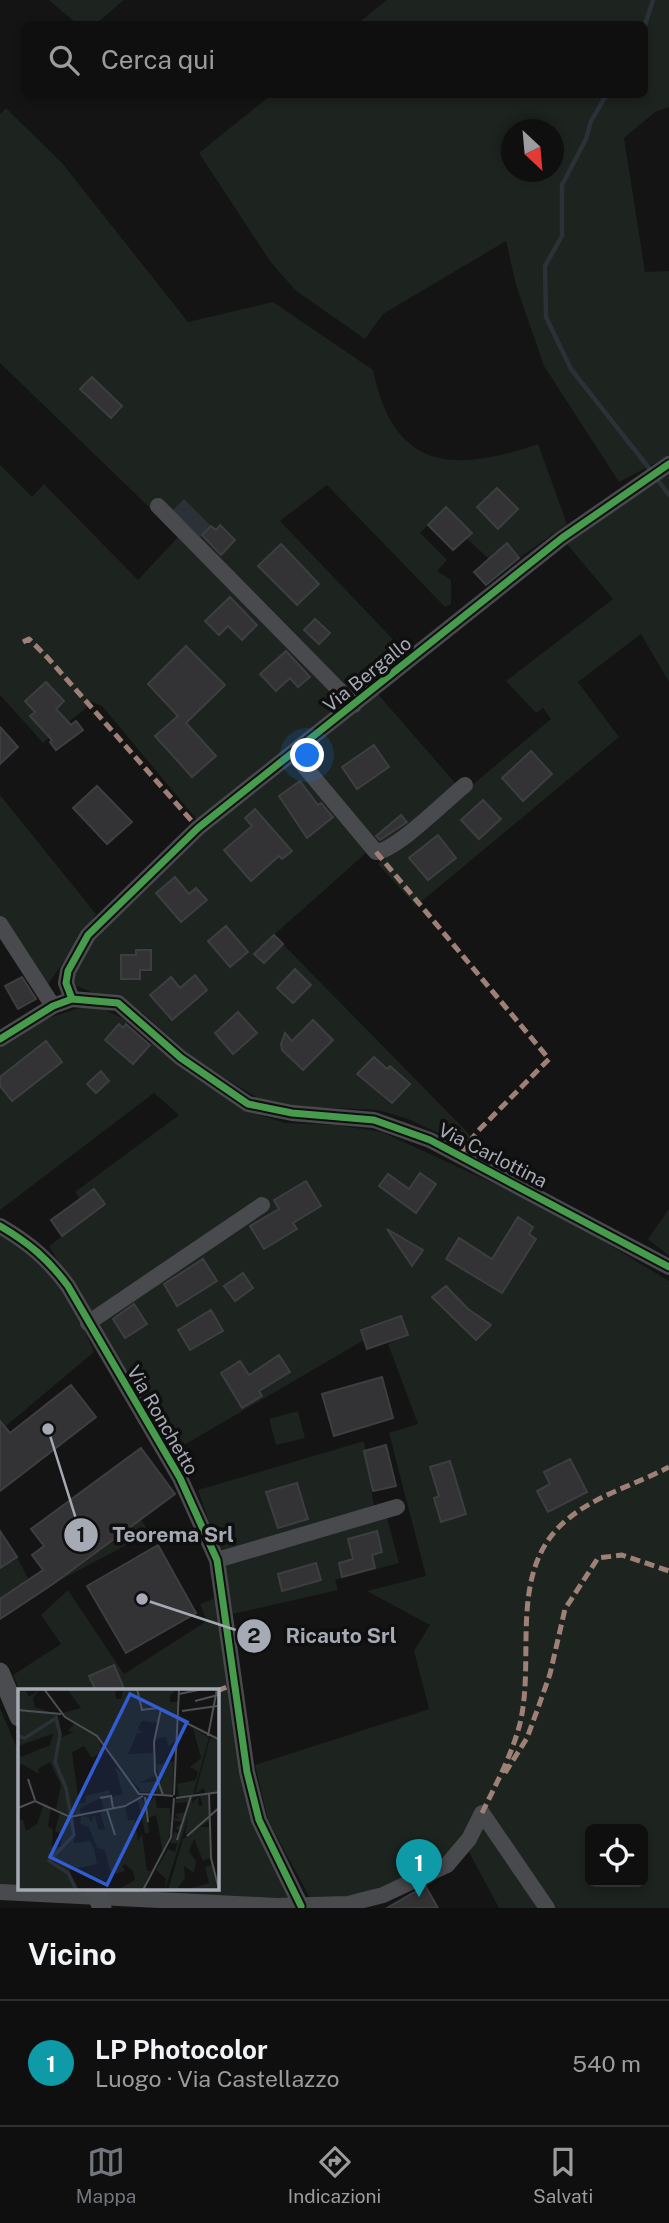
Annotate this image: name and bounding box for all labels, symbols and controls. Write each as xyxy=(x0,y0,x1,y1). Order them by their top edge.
search box xyxy=(21,21,648,98)
icon: search xyxy=(45,41,83,79)
text: Cerca qui xyxy=(101,44,215,75)
north arrow xyxy=(501,119,564,182)
street label: Via Bergallo xyxy=(319,632,415,716)
your location xyxy=(290,738,324,772)
street label: Via Carlottina xyxy=(435,1118,551,1192)
street label: Via Ronchetto xyxy=(123,1361,203,1479)
callout: Teorema Srl xyxy=(63,1514,248,1556)
text: 1 xyxy=(77,1522,86,1547)
text: Teorema Srl xyxy=(112,1522,234,1547)
callout: Ricauto Srl xyxy=(236,1615,410,1657)
text: 2 xyxy=(247,1623,261,1648)
text: Ricauto Srl xyxy=(285,1623,397,1648)
inset map xyxy=(18,1689,219,1890)
map controls xyxy=(585,1824,648,1887)
button: locate xyxy=(585,1824,648,1887)
pin: 1 xyxy=(396,1839,442,1897)
text: Vicino xyxy=(28,1936,117,1972)
text: LP Photocolor xyxy=(95,2034,268,2065)
text: 1 xyxy=(46,2050,56,2077)
text: 540 m xyxy=(572,2050,641,2077)
text: Luogo · Via Castellazzo xyxy=(95,2065,339,2092)
tab: Mappa xyxy=(76,2143,136,2207)
tab: Indicazioni xyxy=(288,2143,381,2207)
tab: Salvati xyxy=(533,2143,593,2207)

